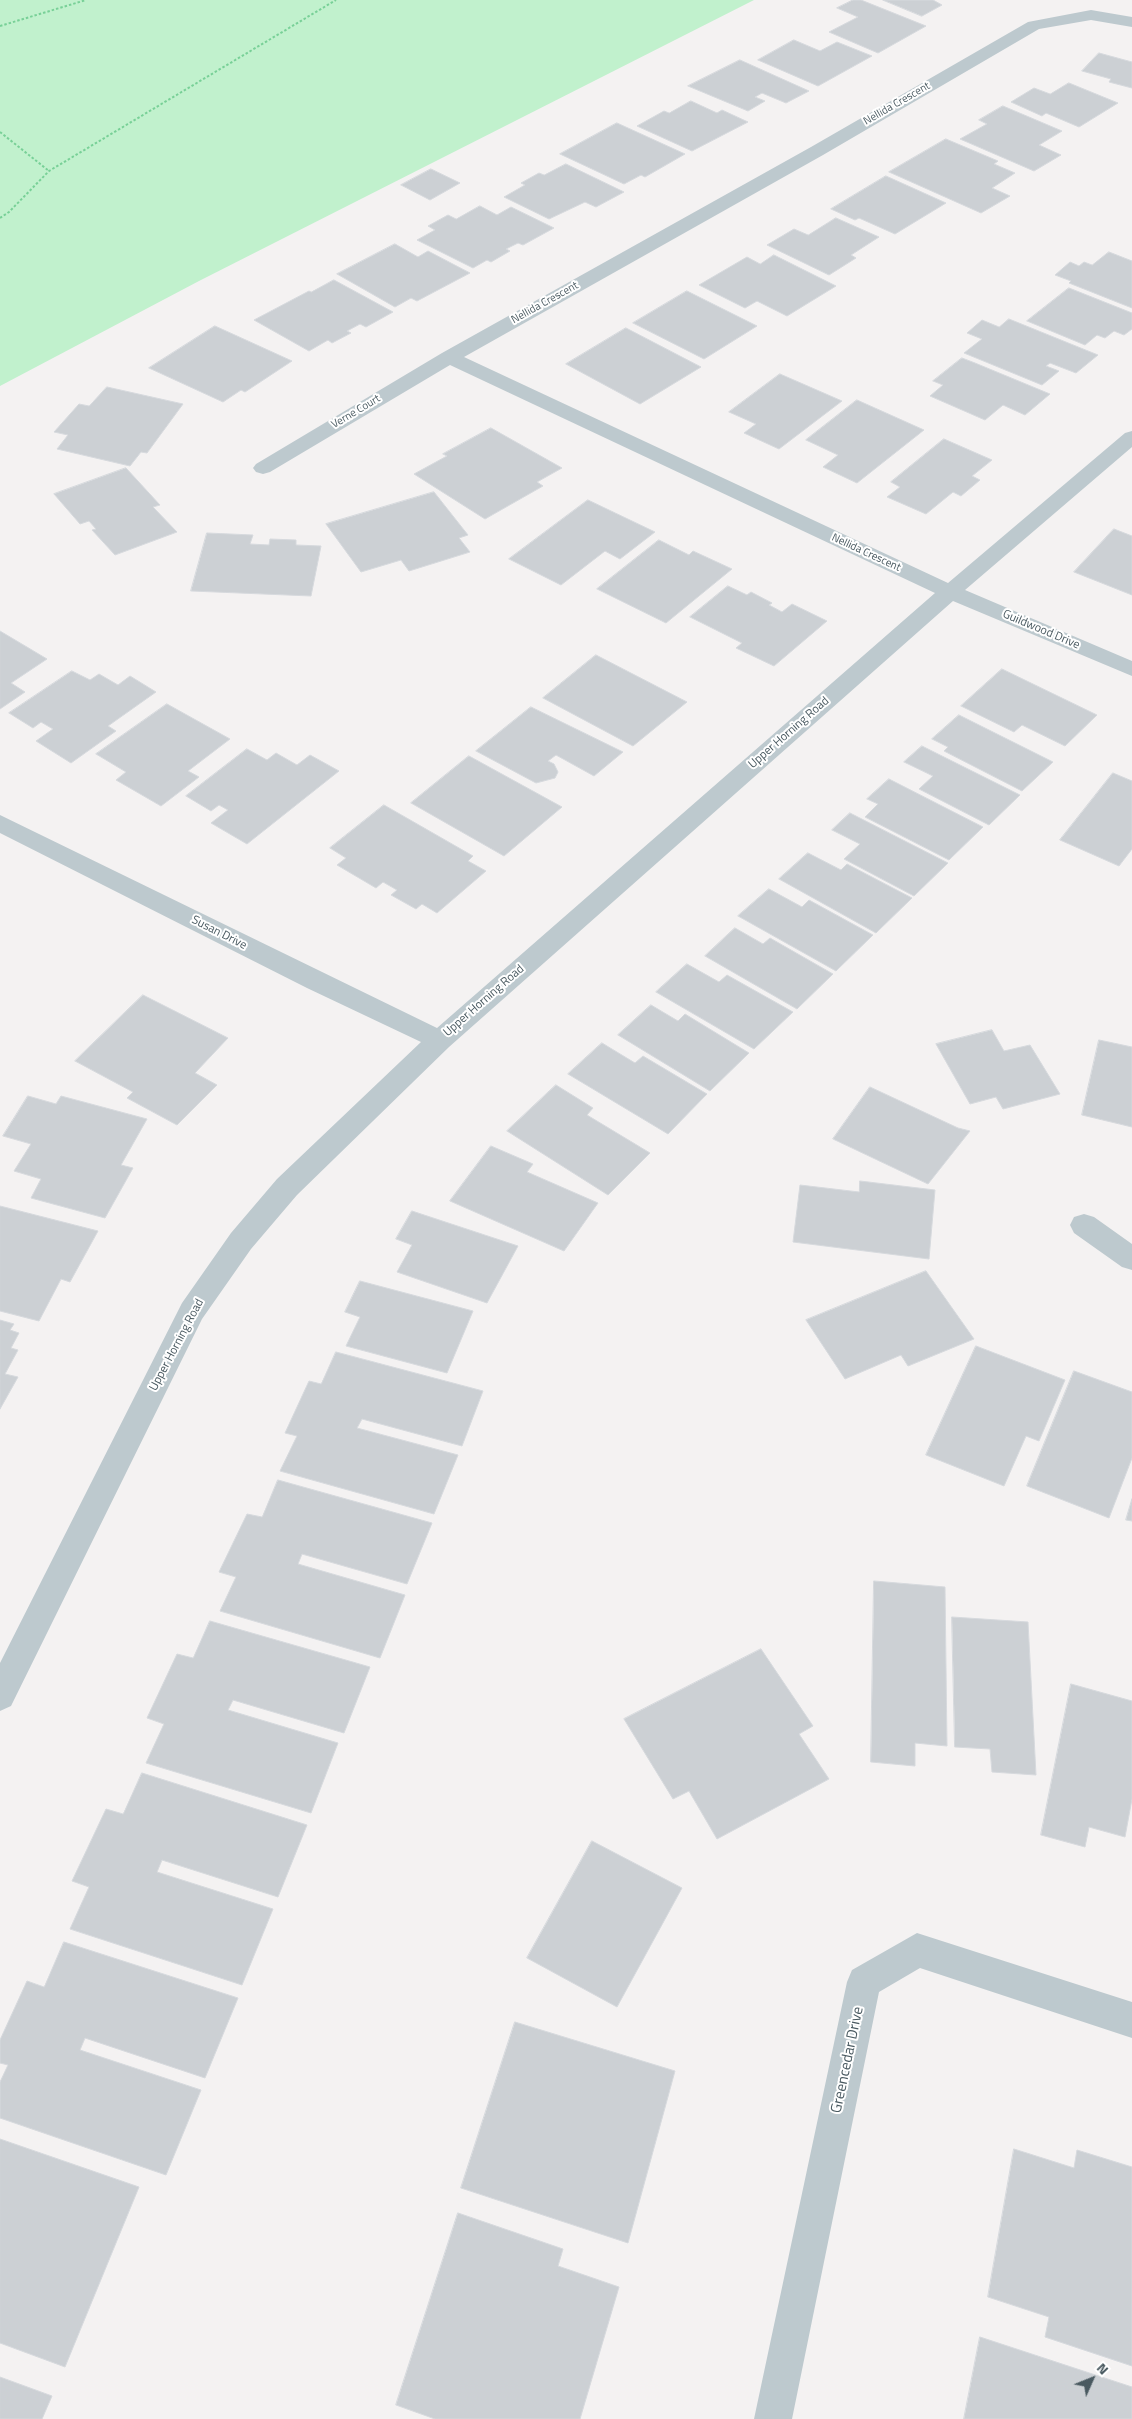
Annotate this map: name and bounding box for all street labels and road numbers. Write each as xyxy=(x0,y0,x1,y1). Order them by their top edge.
street label: Nellida Crescent xyxy=(861,80,933,128)
street label: Nellida Crescent xyxy=(509,279,581,327)
street label: Verne Court xyxy=(329,392,383,432)
street label: Nellida Crescent xyxy=(829,531,903,575)
street label: Guildwood Drive xyxy=(1000,607,1082,653)
street label: Upper Horning Road xyxy=(746,694,832,772)
street label: Susan Drive xyxy=(189,913,249,953)
street label: Upper Horning Road xyxy=(441,962,527,1040)
street label: Upper Horning Road xyxy=(147,1297,207,1393)
street label: Greencedar Drive xyxy=(828,2005,868,2115)

